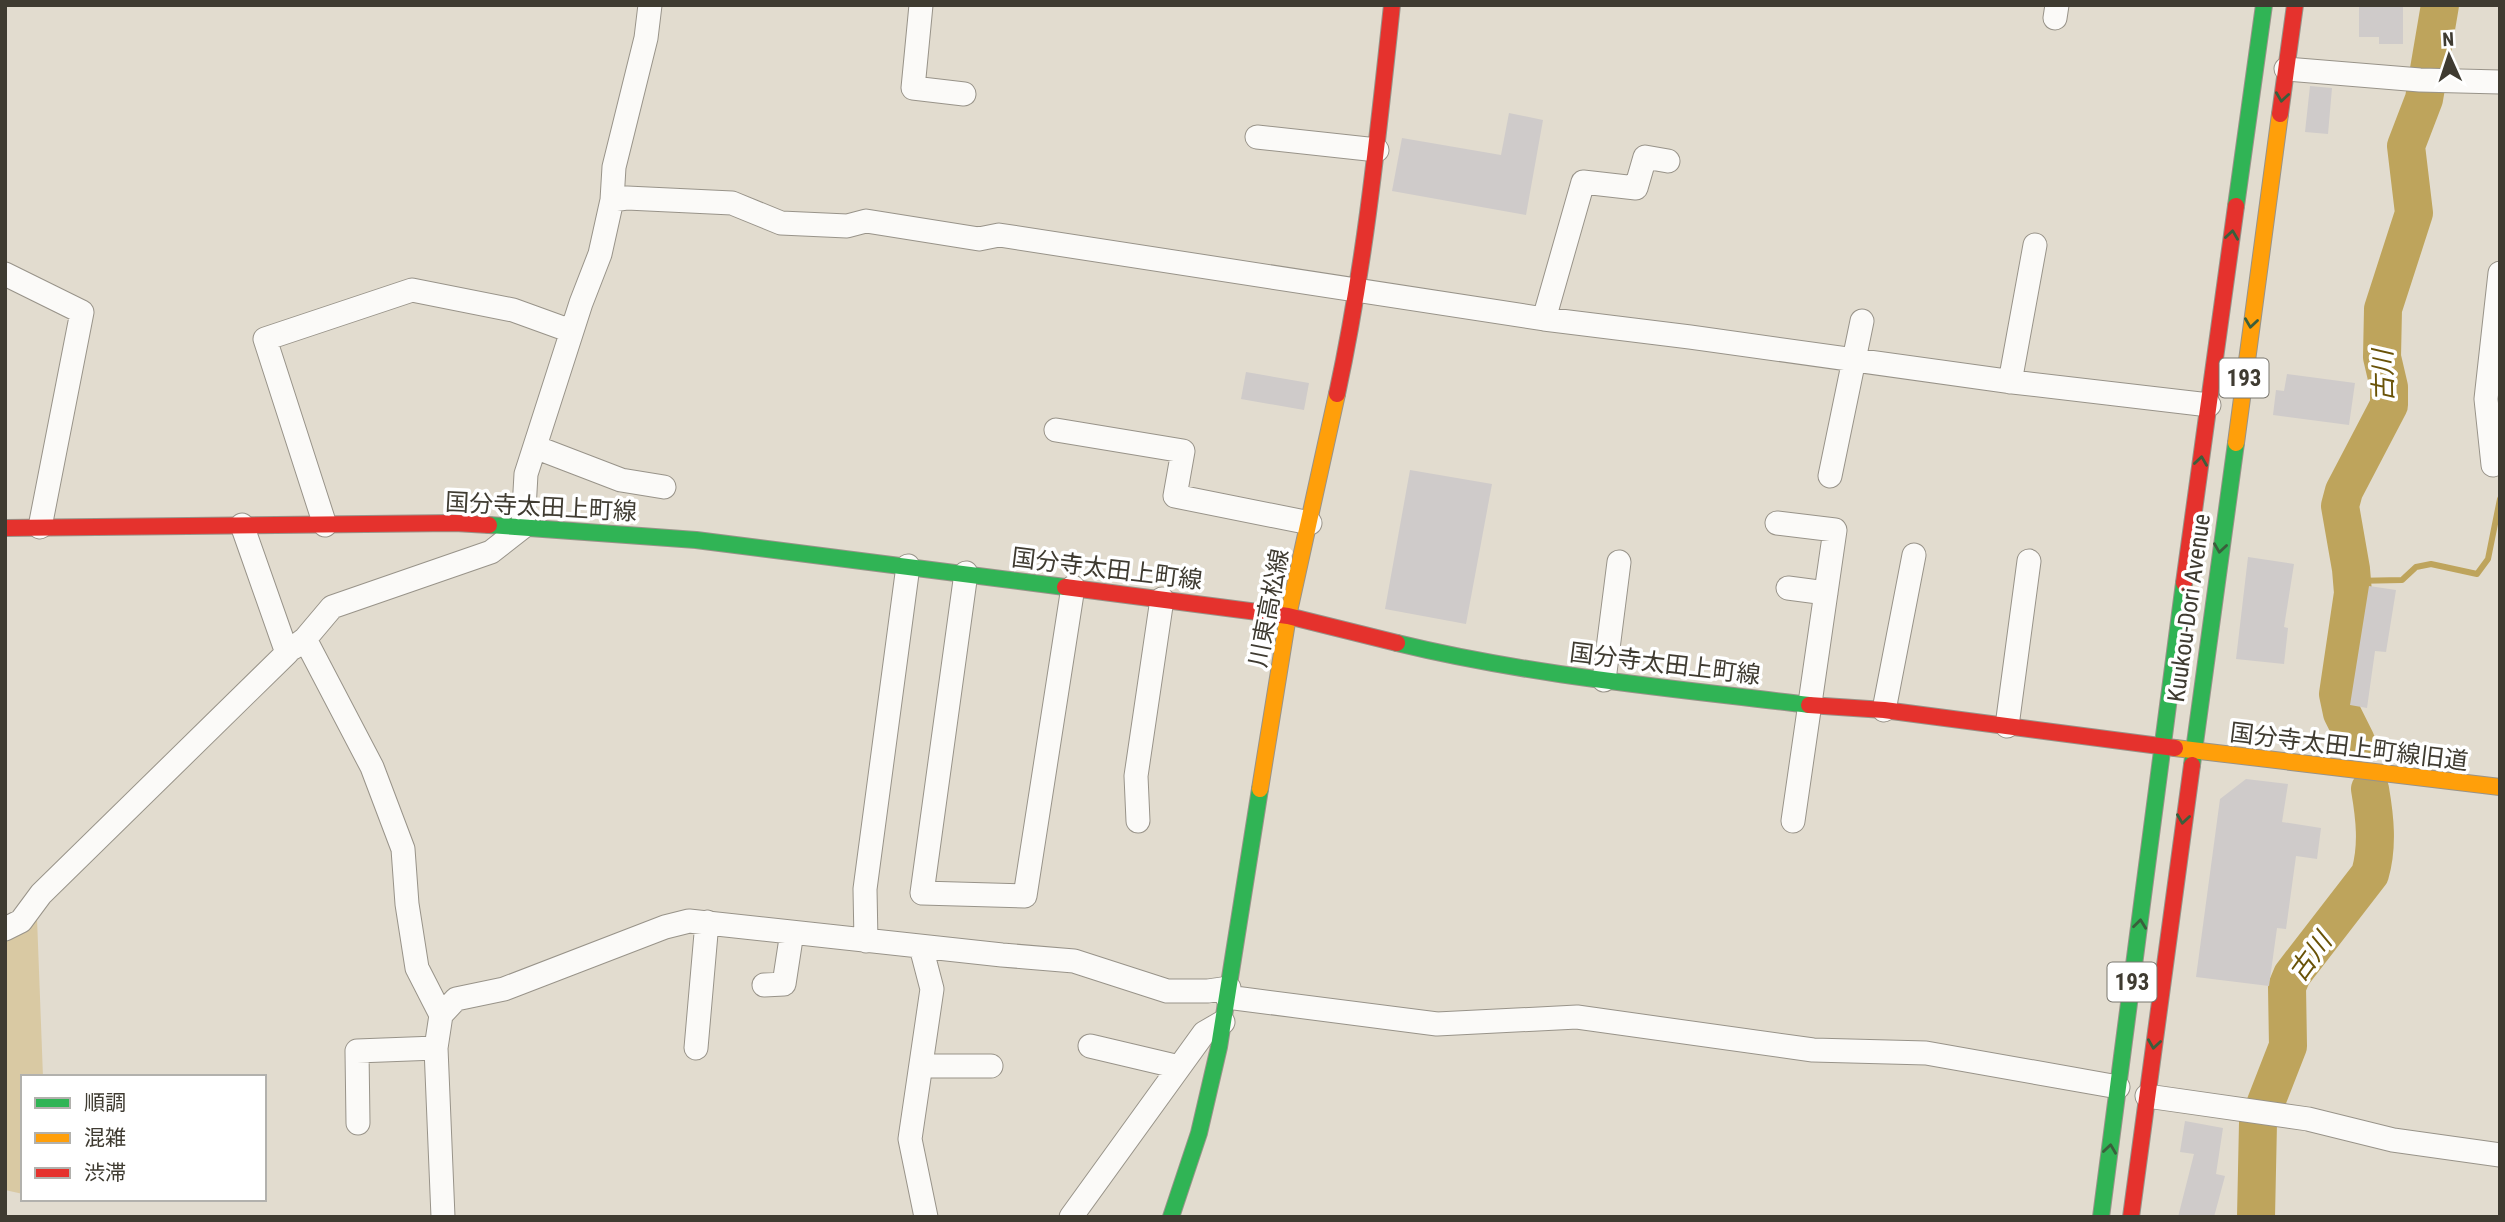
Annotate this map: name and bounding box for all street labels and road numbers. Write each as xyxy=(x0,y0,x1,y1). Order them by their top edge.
road number: 193 xyxy=(2220,358,2268,398)
street label: 国分寺太田上町線 xyxy=(444,488,638,526)
street label: Kuukou-Dori Avenue xyxy=(2162,512,2216,704)
street label: 国分寺太田上町線 xyxy=(1010,543,1204,595)
street label: 川東高松線 xyxy=(1244,546,1294,670)
street label: 国分寺太田上町線 xyxy=(1568,638,1762,690)
street label: 国分寺太田上町線旧道 xyxy=(2228,718,2470,776)
road number: 193 xyxy=(2108,962,2156,1001)

